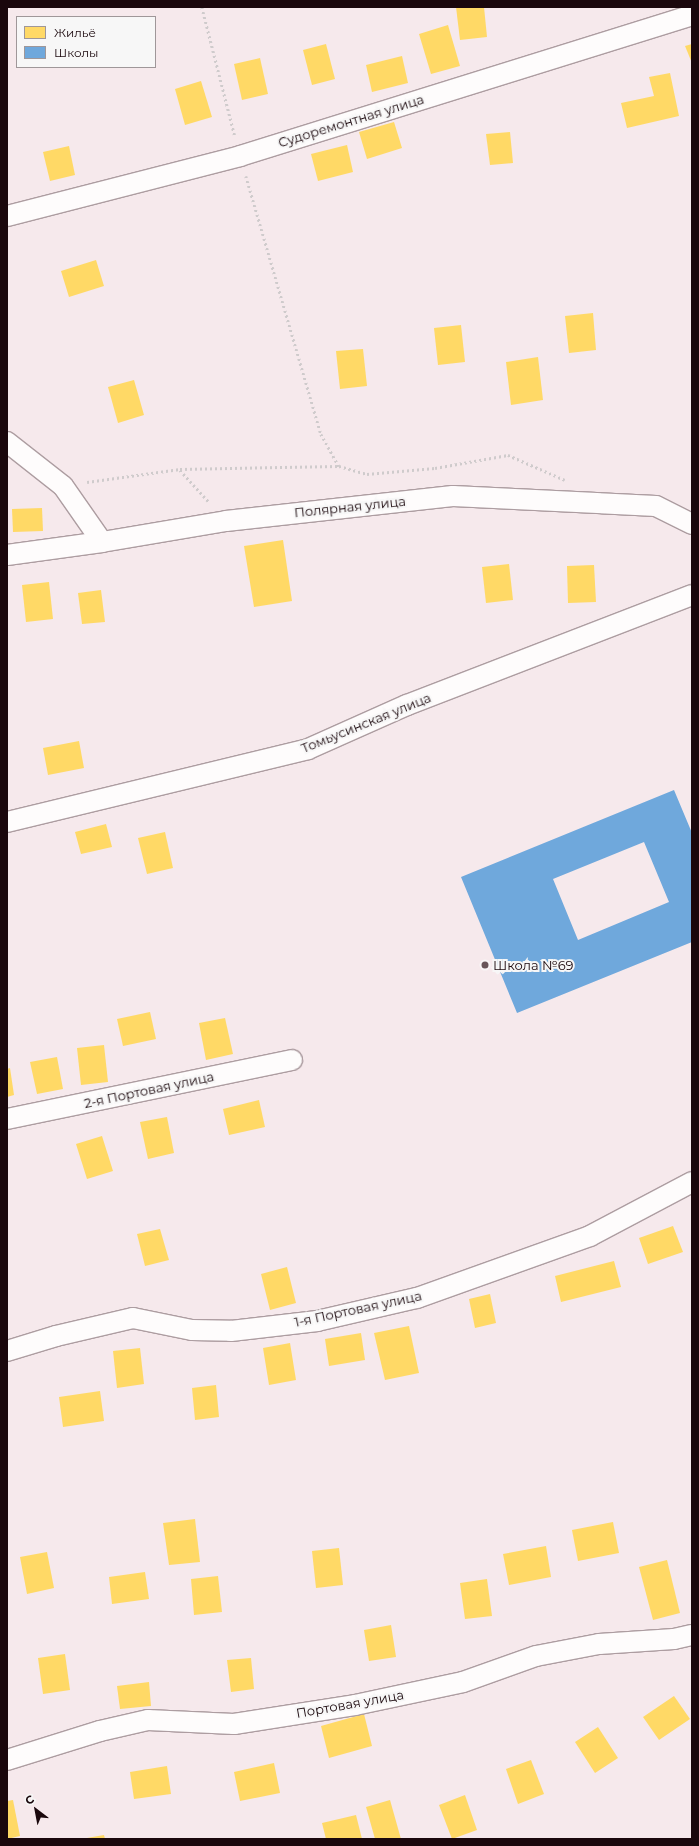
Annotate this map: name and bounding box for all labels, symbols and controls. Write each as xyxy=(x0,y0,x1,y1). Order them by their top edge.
legend xyxy=(16,16,156,68)
text: Жильё xyxy=(54,25,96,40)
text: Школы xyxy=(54,45,99,60)
street label: Судоремонтная улица xyxy=(276,91,426,151)
street label: Полярная улица xyxy=(293,493,407,521)
street label: Томьусинская улица xyxy=(299,690,433,756)
place label: Школа №69 xyxy=(493,957,574,973)
marker: Школа №69 xyxy=(480,960,490,970)
street label: 2-я Портовая улица xyxy=(83,1069,215,1111)
street label: 1-я Портовая улица xyxy=(293,1288,423,1330)
street label: Портовая улица xyxy=(295,1687,405,1721)
north arrow xyxy=(16,1790,56,1830)
text: С xyxy=(23,1792,37,1808)

